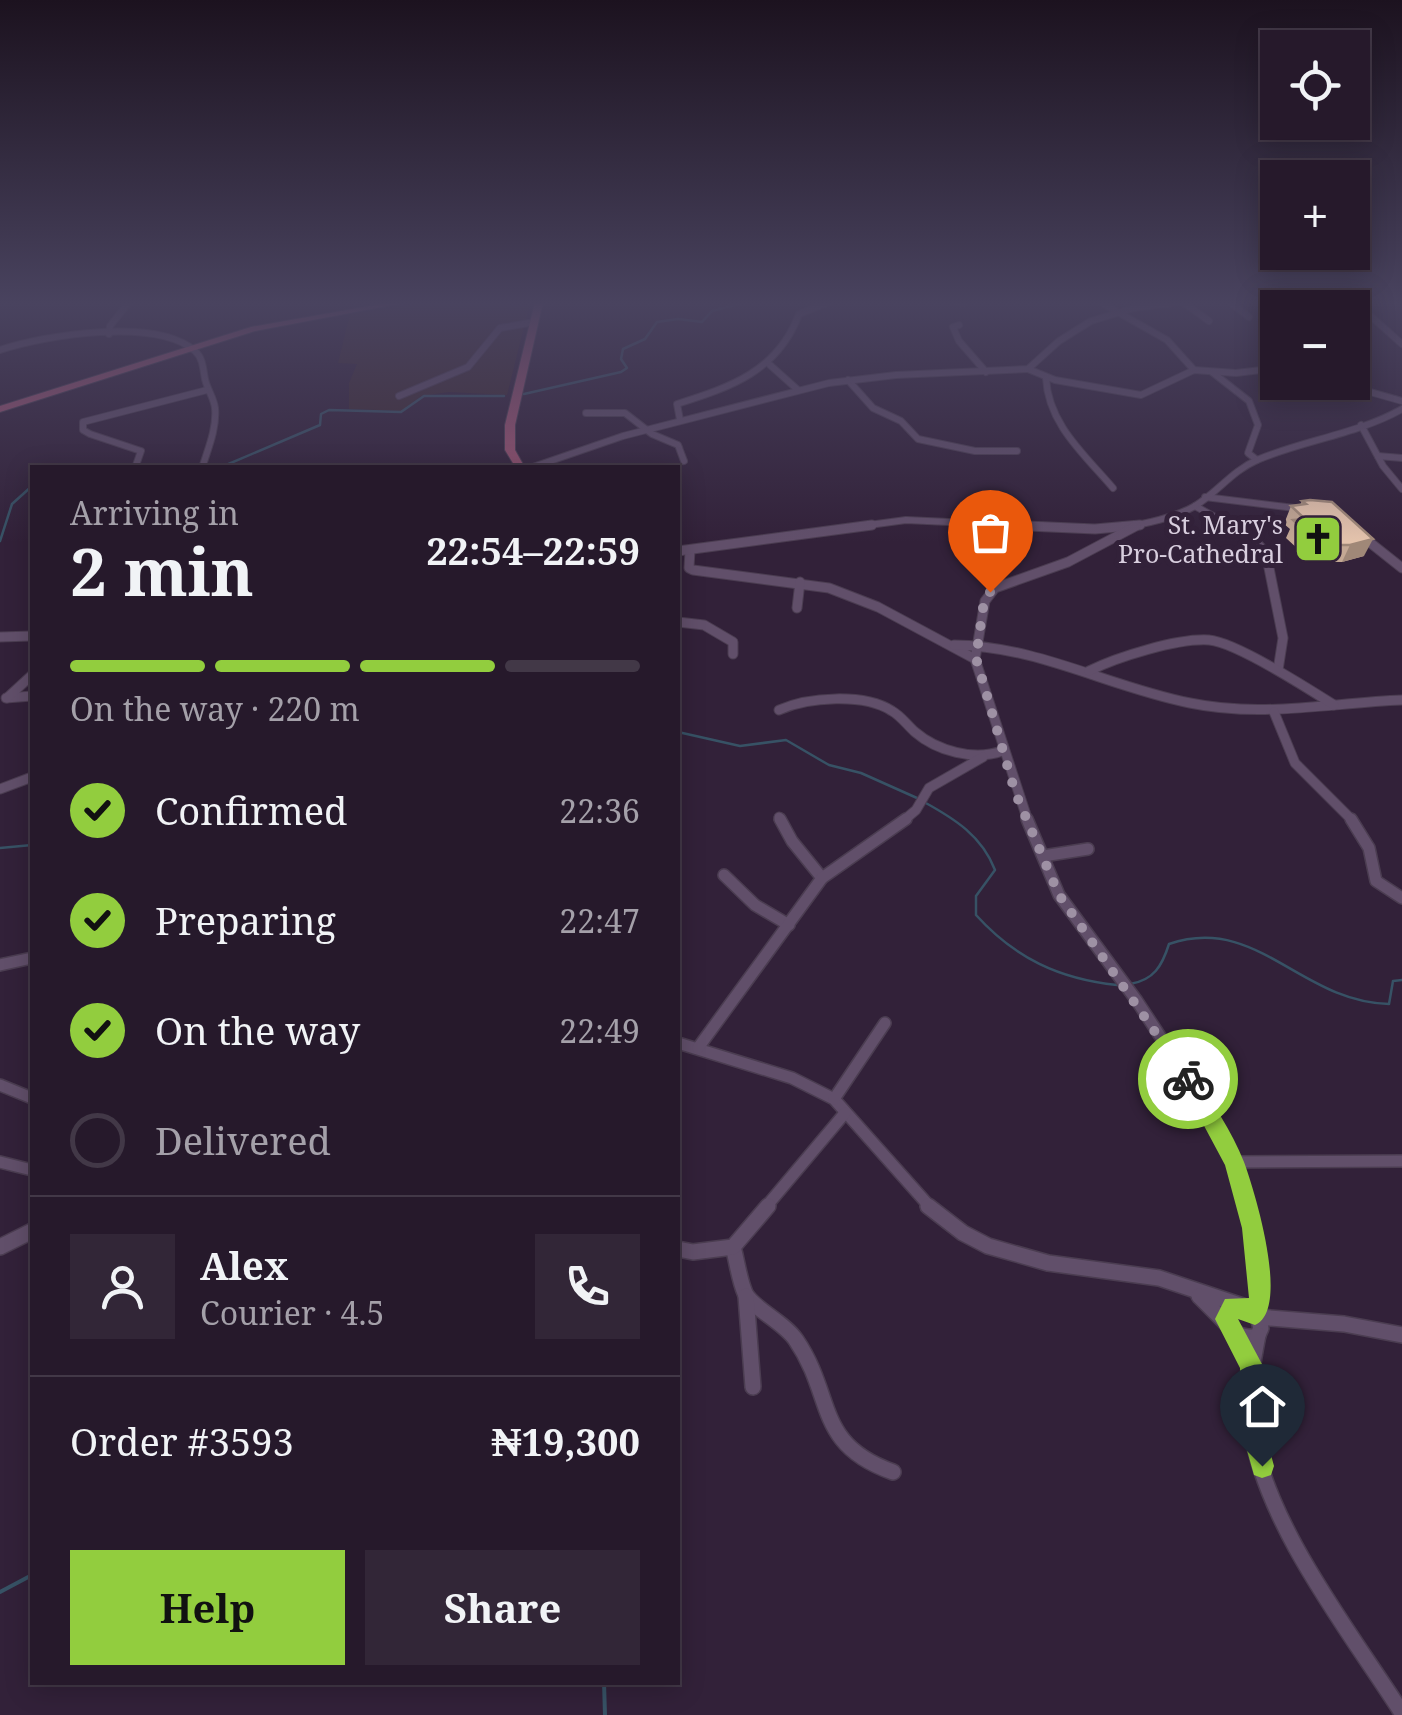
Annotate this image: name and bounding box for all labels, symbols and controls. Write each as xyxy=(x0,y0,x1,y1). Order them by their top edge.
map controls xyxy=(1260,30,1370,400)
button: locate xyxy=(1260,30,1370,140)
button: + xyxy=(1260,160,1370,270)
button: − xyxy=(1260,290,1370,400)
pin xyxy=(948,490,1033,593)
text: Arriving in xyxy=(70,491,239,534)
icon: bag xyxy=(963,505,1018,560)
place label: St. Mary's Pro-Cathedral xyxy=(1118,507,1283,570)
church icon: St. Mary's Pro-Cathedral xyxy=(1292,513,1344,565)
text: 22:54–22:59 xyxy=(426,524,640,576)
text: 2 min xyxy=(70,527,254,615)
text: On the way · 220 m xyxy=(70,687,360,730)
icon: check xyxy=(70,783,125,838)
text: Confirmed xyxy=(155,784,347,836)
text: 22:36 xyxy=(559,789,640,832)
icon: check xyxy=(70,893,125,948)
text: Preparing xyxy=(155,894,336,946)
text: 22:47 xyxy=(559,899,640,942)
icon: check xyxy=(70,1003,125,1058)
text: On the way xyxy=(155,1004,360,1056)
text: 22:49 xyxy=(559,1009,640,1052)
courier xyxy=(1138,1029,1238,1129)
icon: bike xyxy=(1161,1052,1216,1107)
text: Delivered xyxy=(155,1114,331,1166)
button: person xyxy=(70,1234,175,1339)
button: phone xyxy=(535,1234,640,1339)
text: Alex xyxy=(200,1239,288,1291)
text: Courier · 4.5 xyxy=(200,1291,384,1334)
pin xyxy=(1220,1364,1305,1467)
icon: home xyxy=(1235,1379,1290,1434)
text: Order #3593 xyxy=(70,1415,294,1467)
text: ₦19,300 xyxy=(492,1415,640,1467)
button: Help xyxy=(70,1550,345,1665)
button: Share xyxy=(365,1550,640,1665)

